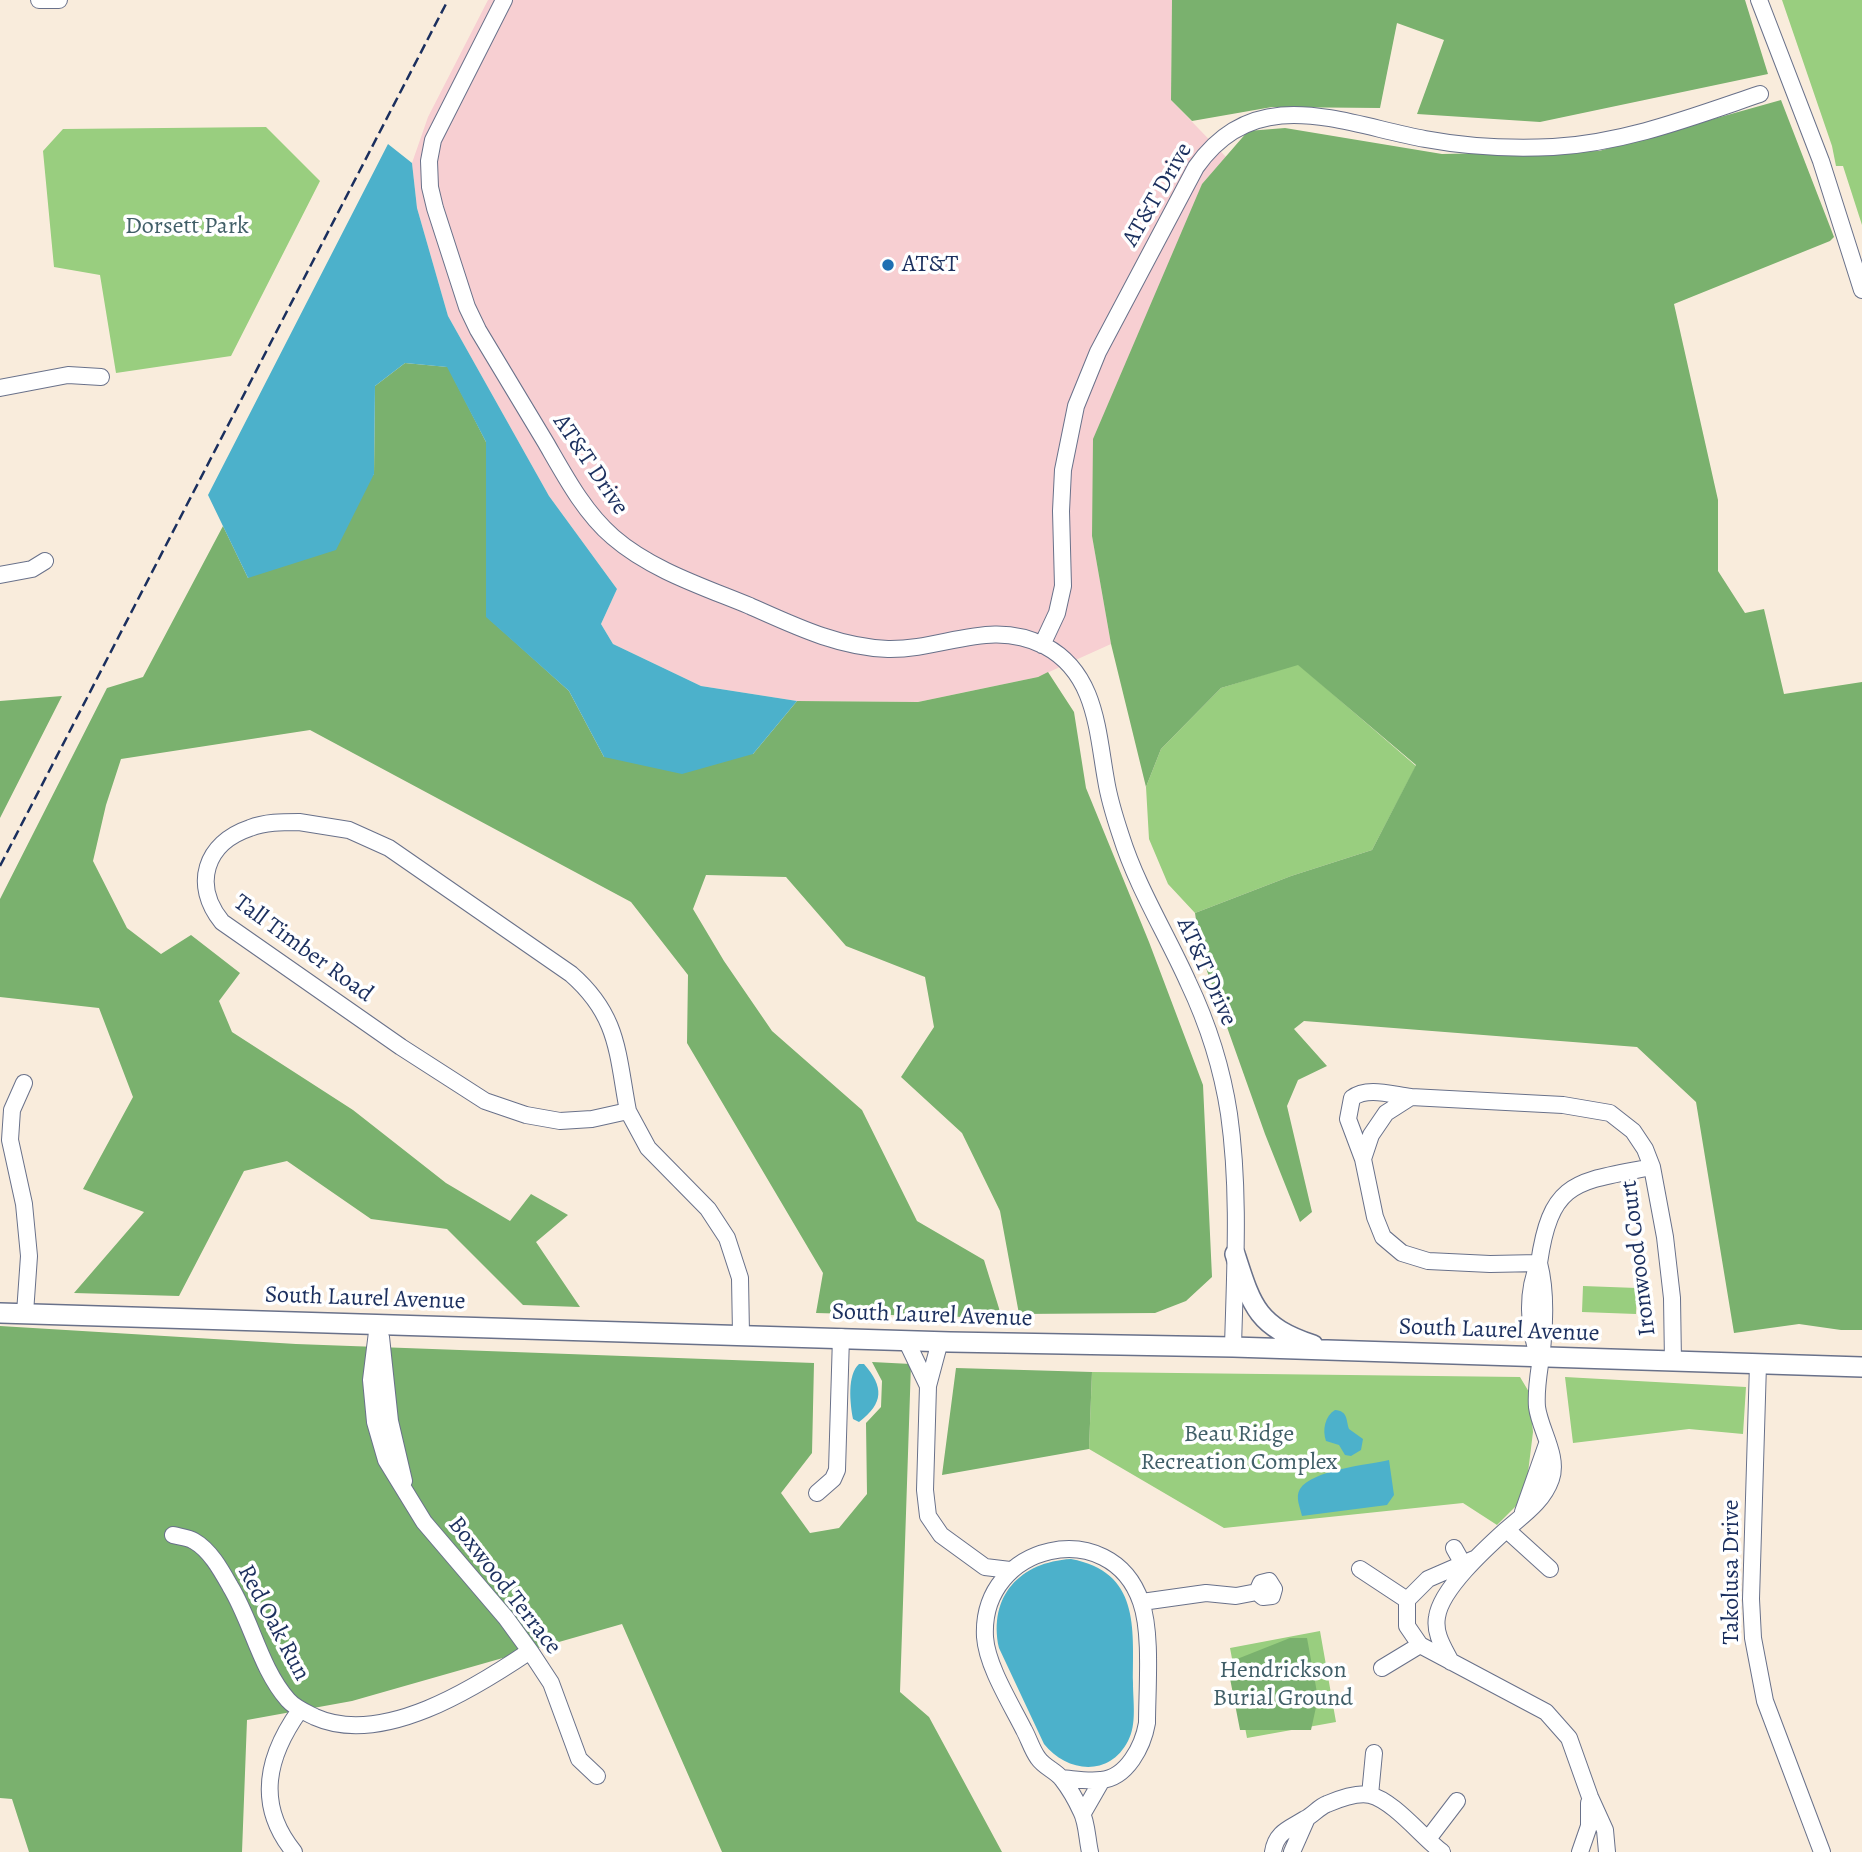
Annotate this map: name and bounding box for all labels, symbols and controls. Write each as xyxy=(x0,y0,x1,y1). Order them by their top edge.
street label: AT&T Drive xyxy=(1117,138,1199,252)
park label: Dorsett Park xyxy=(125,213,249,241)
place label: AT&T xyxy=(902,251,958,279)
marker: AT&T xyxy=(880,257,896,273)
street label: AT&T Drive xyxy=(546,409,634,521)
street label: Tall Timber Road xyxy=(228,889,378,1009)
street label: AT&T Drive xyxy=(1169,914,1243,1030)
street label: Ironwood Court xyxy=(1615,1178,1663,1338)
street label: South Laurel Avenue xyxy=(264,1281,466,1317)
street label: South Laurel Avenue xyxy=(831,1298,1033,1334)
street label: South Laurel Avenue xyxy=(1398,1313,1600,1349)
park label: Beau Ridge Recreation Complex xyxy=(1141,1421,1337,1477)
street label: Takolusa Drive xyxy=(1718,1500,1746,1644)
street label: Boxwood Terrace xyxy=(441,1511,567,1661)
street label: Red Oak Run xyxy=(231,1560,315,1686)
park label: Hendrickson Burial Ground xyxy=(1213,1657,1353,1713)

